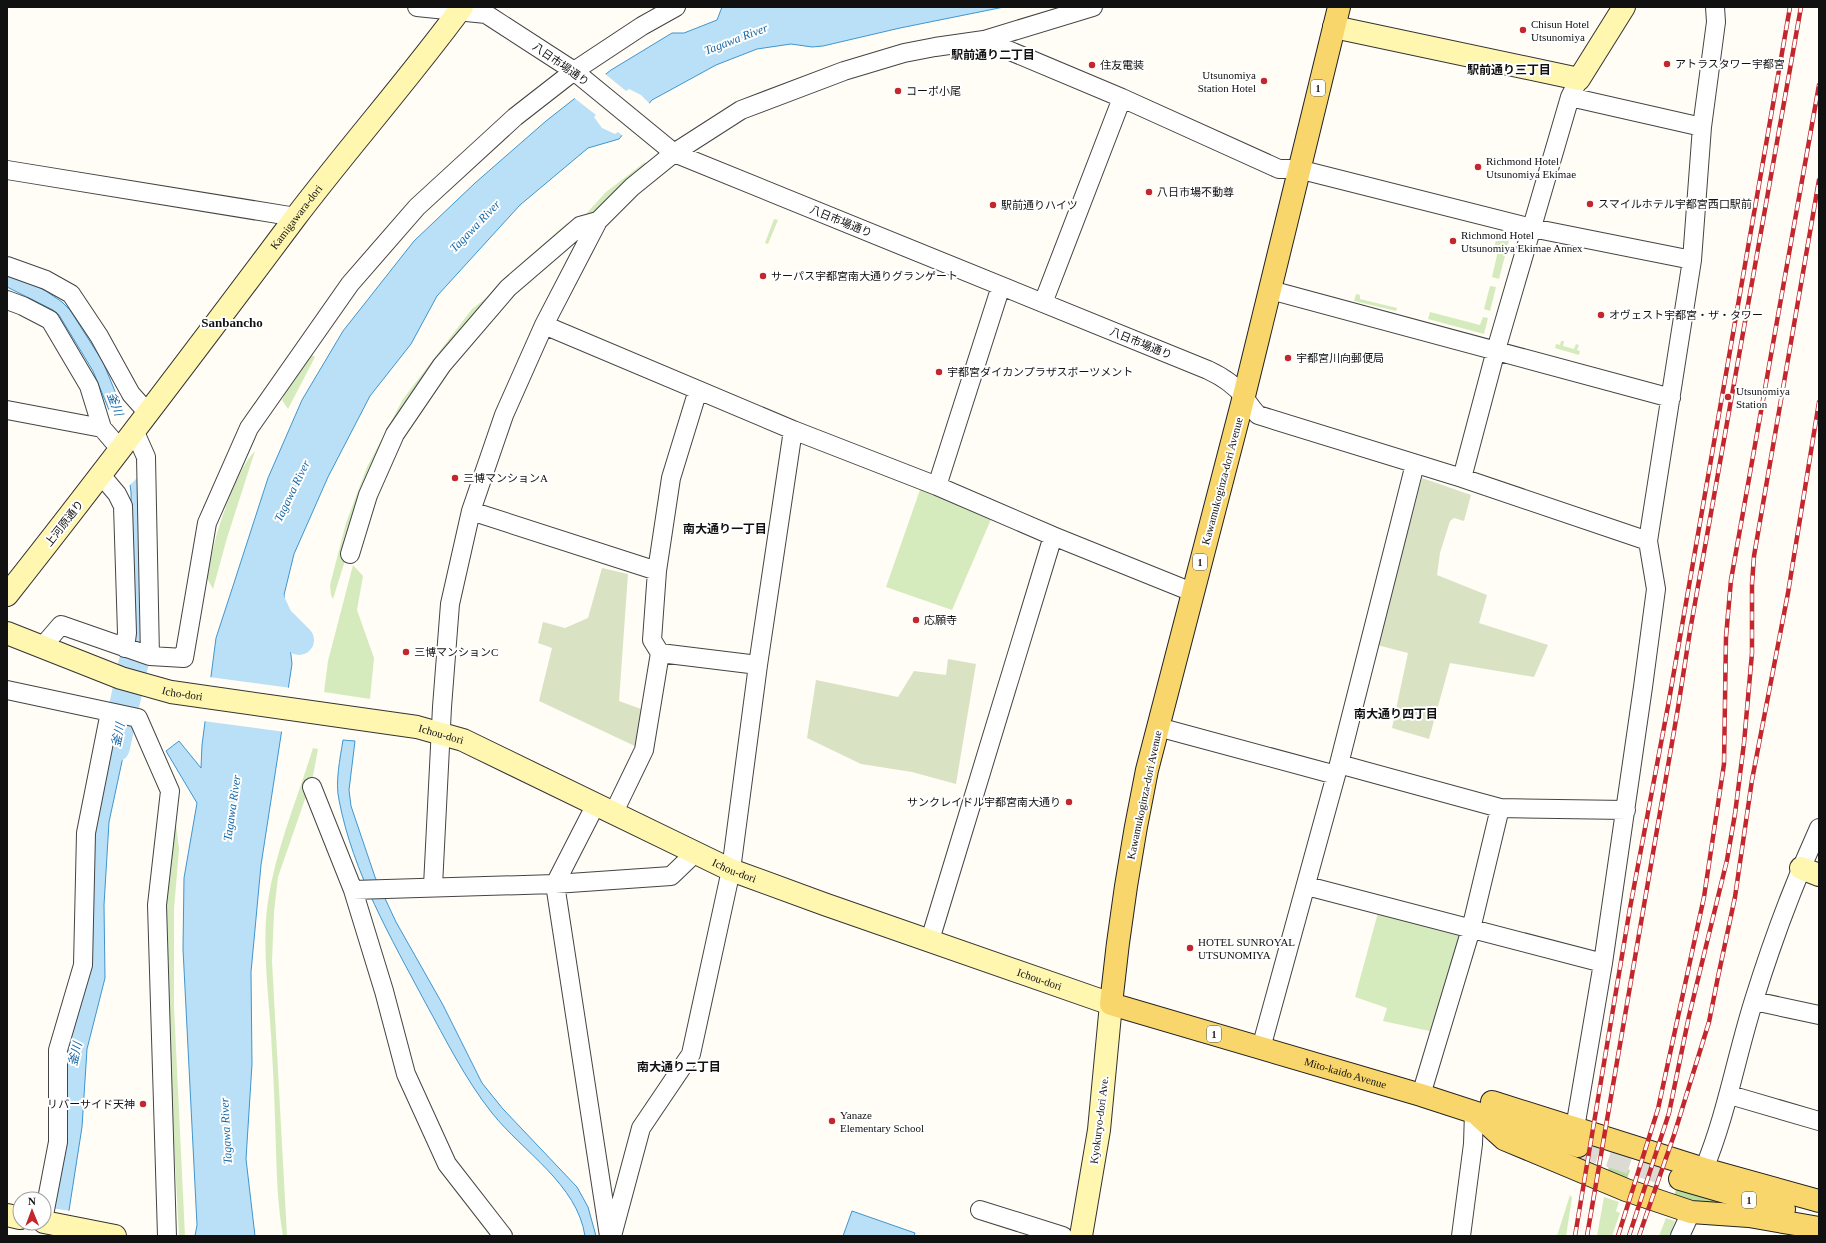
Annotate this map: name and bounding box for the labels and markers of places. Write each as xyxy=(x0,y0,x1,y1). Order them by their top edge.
place label: Chisun Hotel Utsunomiya xyxy=(1531,18,1589,43)
marker: Chisun Hotel Utsunomiya xyxy=(1518,25,1528,35)
place label: アトラスタワー宇都宮 xyxy=(1675,58,1785,70)
place label: 住友電装 xyxy=(1100,59,1144,71)
marker: アトラスタワー宇都宮 xyxy=(1662,59,1672,69)
marker: 住友電装 xyxy=(1087,60,1097,70)
place label: Utsunomiya Station Hotel xyxy=(1198,69,1256,94)
marker: Utsunomiya Station Hotel xyxy=(1259,76,1269,86)
place label: コーポ小尾 xyxy=(906,85,961,97)
marker: コーポ小尾 xyxy=(893,86,903,96)
place label: Richmond Hotel Utsunomiya Ekimae xyxy=(1486,155,1576,180)
marker: Richmond Hotel Utsunomiya Ekimae xyxy=(1473,162,1483,172)
place label: 八日市場不動尊 xyxy=(1157,186,1234,198)
marker: 八日市場不動尊 xyxy=(1144,187,1154,197)
place label: スマイルホテル宇都宮西口駅前 xyxy=(1598,198,1752,210)
place label: 駅前通りハイツ xyxy=(1001,199,1078,211)
marker: スマイルホテル宇都宮西口駅前 xyxy=(1585,199,1595,209)
marker: 駅前通りハイツ xyxy=(988,200,998,210)
place label: Richmond Hotel Utsunomiya Ekimae Annex xyxy=(1461,229,1583,254)
marker: Richmond Hotel Utsunomiya Ekimae Annex xyxy=(1448,236,1458,246)
place label: サーパス宇都宮南大通りグランゲート xyxy=(771,270,958,282)
marker: サーパス宇都宮南大通りグランゲート xyxy=(758,271,768,281)
place label: オヴェスト宇都宮・ザ・タワー xyxy=(1609,309,1763,321)
marker: オヴェスト宇都宮・ザ・タワー xyxy=(1596,310,1606,320)
place label: 宇都宮川向郵便局 xyxy=(1296,352,1384,364)
marker: 宇都宮川向郵便局 xyxy=(1283,353,1293,363)
place label: 宇都宮ダイカンプラザスポーツメント xyxy=(947,366,1133,378)
marker: 宇都宮ダイカンプラザスポーツメント xyxy=(934,367,944,377)
place label: Utsunomiya Station xyxy=(1736,385,1790,410)
marker: Utsunomiya Station xyxy=(1723,392,1733,402)
place label: 三博マンションA xyxy=(463,472,548,484)
marker: 三博マンションA xyxy=(450,473,460,483)
place label: 応願寺 xyxy=(924,614,957,626)
marker: 応願寺 xyxy=(911,615,921,625)
place label: 三博マンションC xyxy=(414,646,498,658)
marker: 三博マンションC xyxy=(401,647,411,657)
place label: サンクレイドル宇都宮南大通り xyxy=(907,796,1061,808)
marker: サンクレイドル宇都宮南大通り xyxy=(1064,797,1074,807)
place label: HOTEL SUNROYAL UTSUNOMIYA xyxy=(1198,936,1295,961)
marker: HOTEL SUNROYAL UTSUNOMIYA xyxy=(1185,943,1195,953)
place label: リバーサイド天神 xyxy=(47,1098,135,1110)
marker: リバーサイド天神 xyxy=(138,1099,148,1109)
place label: Yanaze Elementary School xyxy=(840,1109,924,1134)
marker: Yanaze Elementary School xyxy=(827,1116,837,1126)

